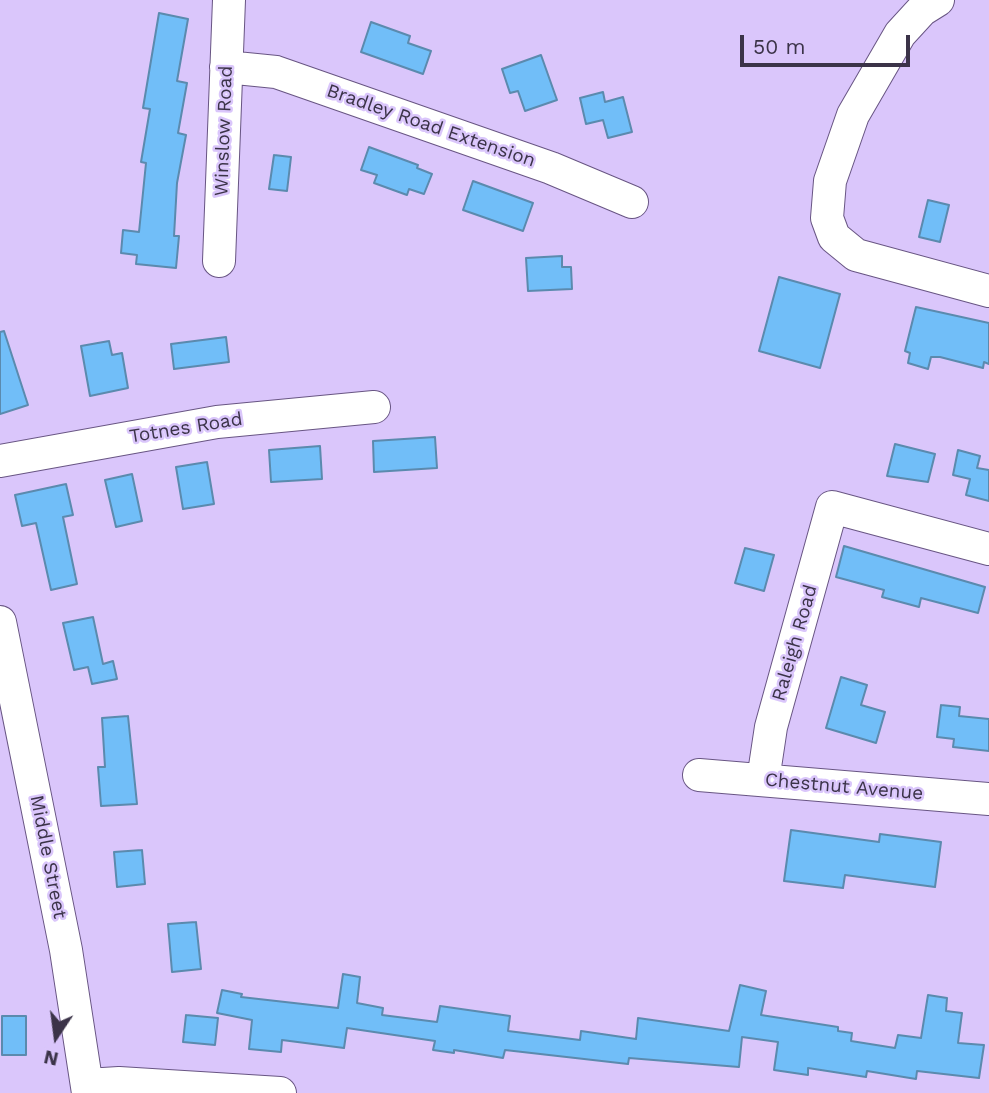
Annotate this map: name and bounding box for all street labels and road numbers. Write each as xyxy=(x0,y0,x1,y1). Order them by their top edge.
street label: Winslow Road xyxy=(210,65,238,197)
street label: Bradley Road Extension xyxy=(324,80,538,172)
street label: Totnes Road xyxy=(128,408,244,448)
street label: Raleigh Road xyxy=(768,582,822,704)
street label: Chestnut Avenue xyxy=(764,769,924,805)
street label: Middle Street xyxy=(25,793,71,921)

